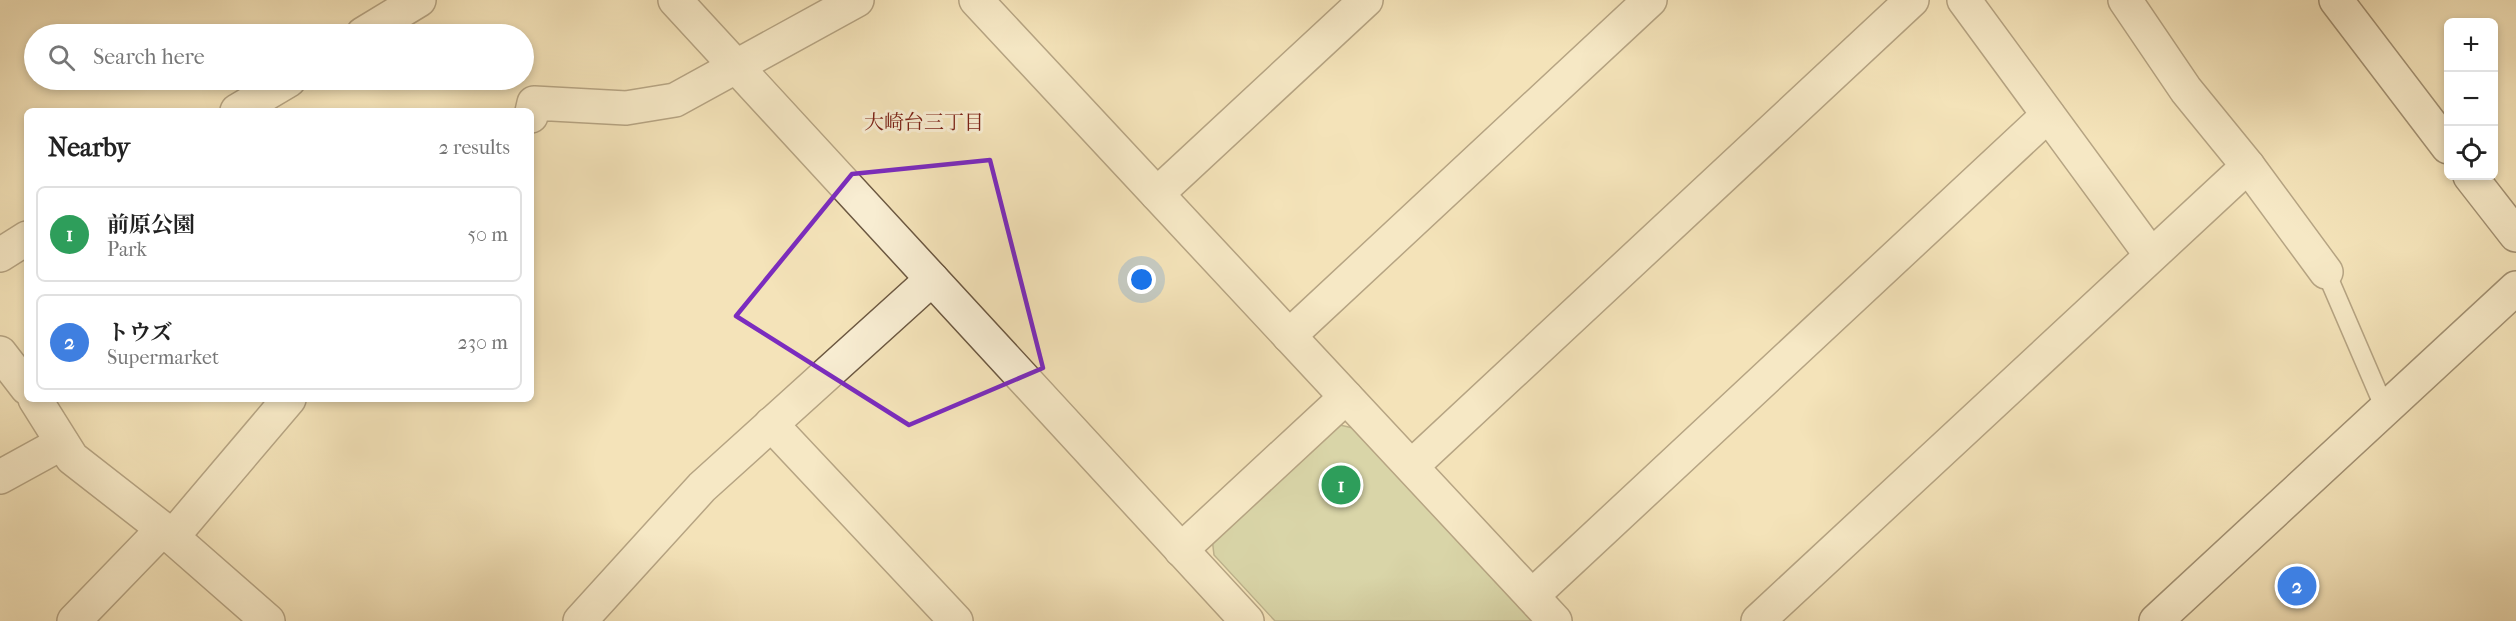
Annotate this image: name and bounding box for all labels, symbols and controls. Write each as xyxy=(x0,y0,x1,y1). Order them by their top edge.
map controls xyxy=(2444,18,2498,180)
button: + xyxy=(2444,18,2498,72)
search box xyxy=(24,24,534,90)
icon: search xyxy=(45,41,78,74)
text: Search here xyxy=(93,44,205,70)
button: − xyxy=(2444,72,2498,126)
district label: 大崎台三丁目 xyxy=(864,111,984,134)
button: locate xyxy=(2444,126,2498,180)
text: Nearby xyxy=(48,132,130,163)
text: 2 results xyxy=(439,136,510,159)
text: 前原公園 xyxy=(107,212,195,238)
text: 1 xyxy=(66,223,73,246)
text: 50 m xyxy=(467,223,508,246)
text: Park xyxy=(107,238,147,261)
your location xyxy=(1127,265,1156,294)
text: トウズ xyxy=(107,320,172,346)
text: 2 xyxy=(64,331,75,354)
text: 230 m xyxy=(458,331,508,354)
text: Supermarket xyxy=(107,346,219,369)
pin: 1 xyxy=(1322,462,1360,508)
pin: 2 xyxy=(2278,564,2316,608)

